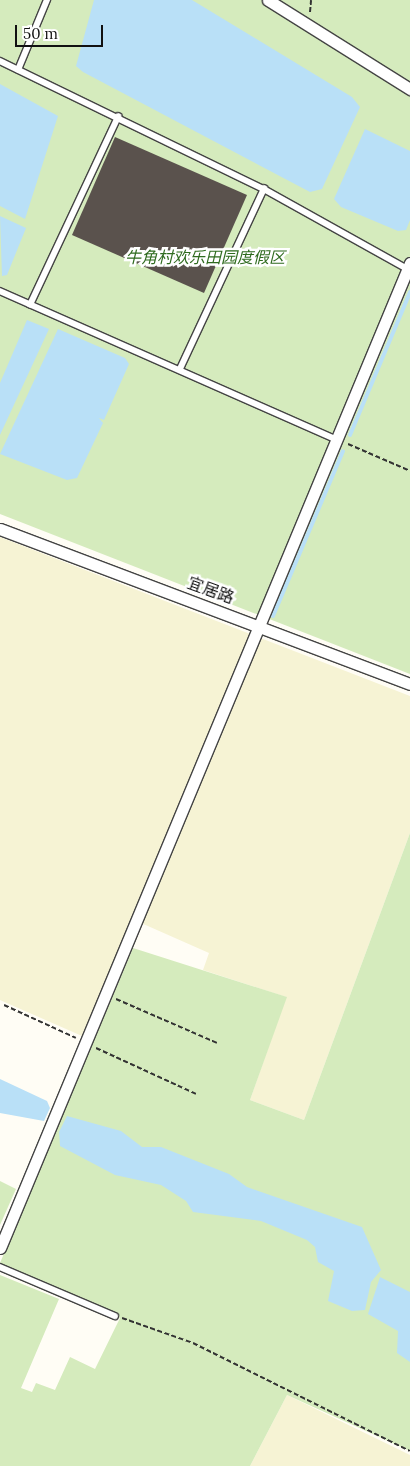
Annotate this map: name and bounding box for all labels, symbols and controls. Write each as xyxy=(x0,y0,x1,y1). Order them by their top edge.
scale bar xyxy=(18,15,105,47)
text: 50 m xyxy=(23,24,58,43)
park label: 牛角村欢乐田园度假区 xyxy=(125,247,285,267)
street label: 宜居路 xyxy=(185,573,237,607)

